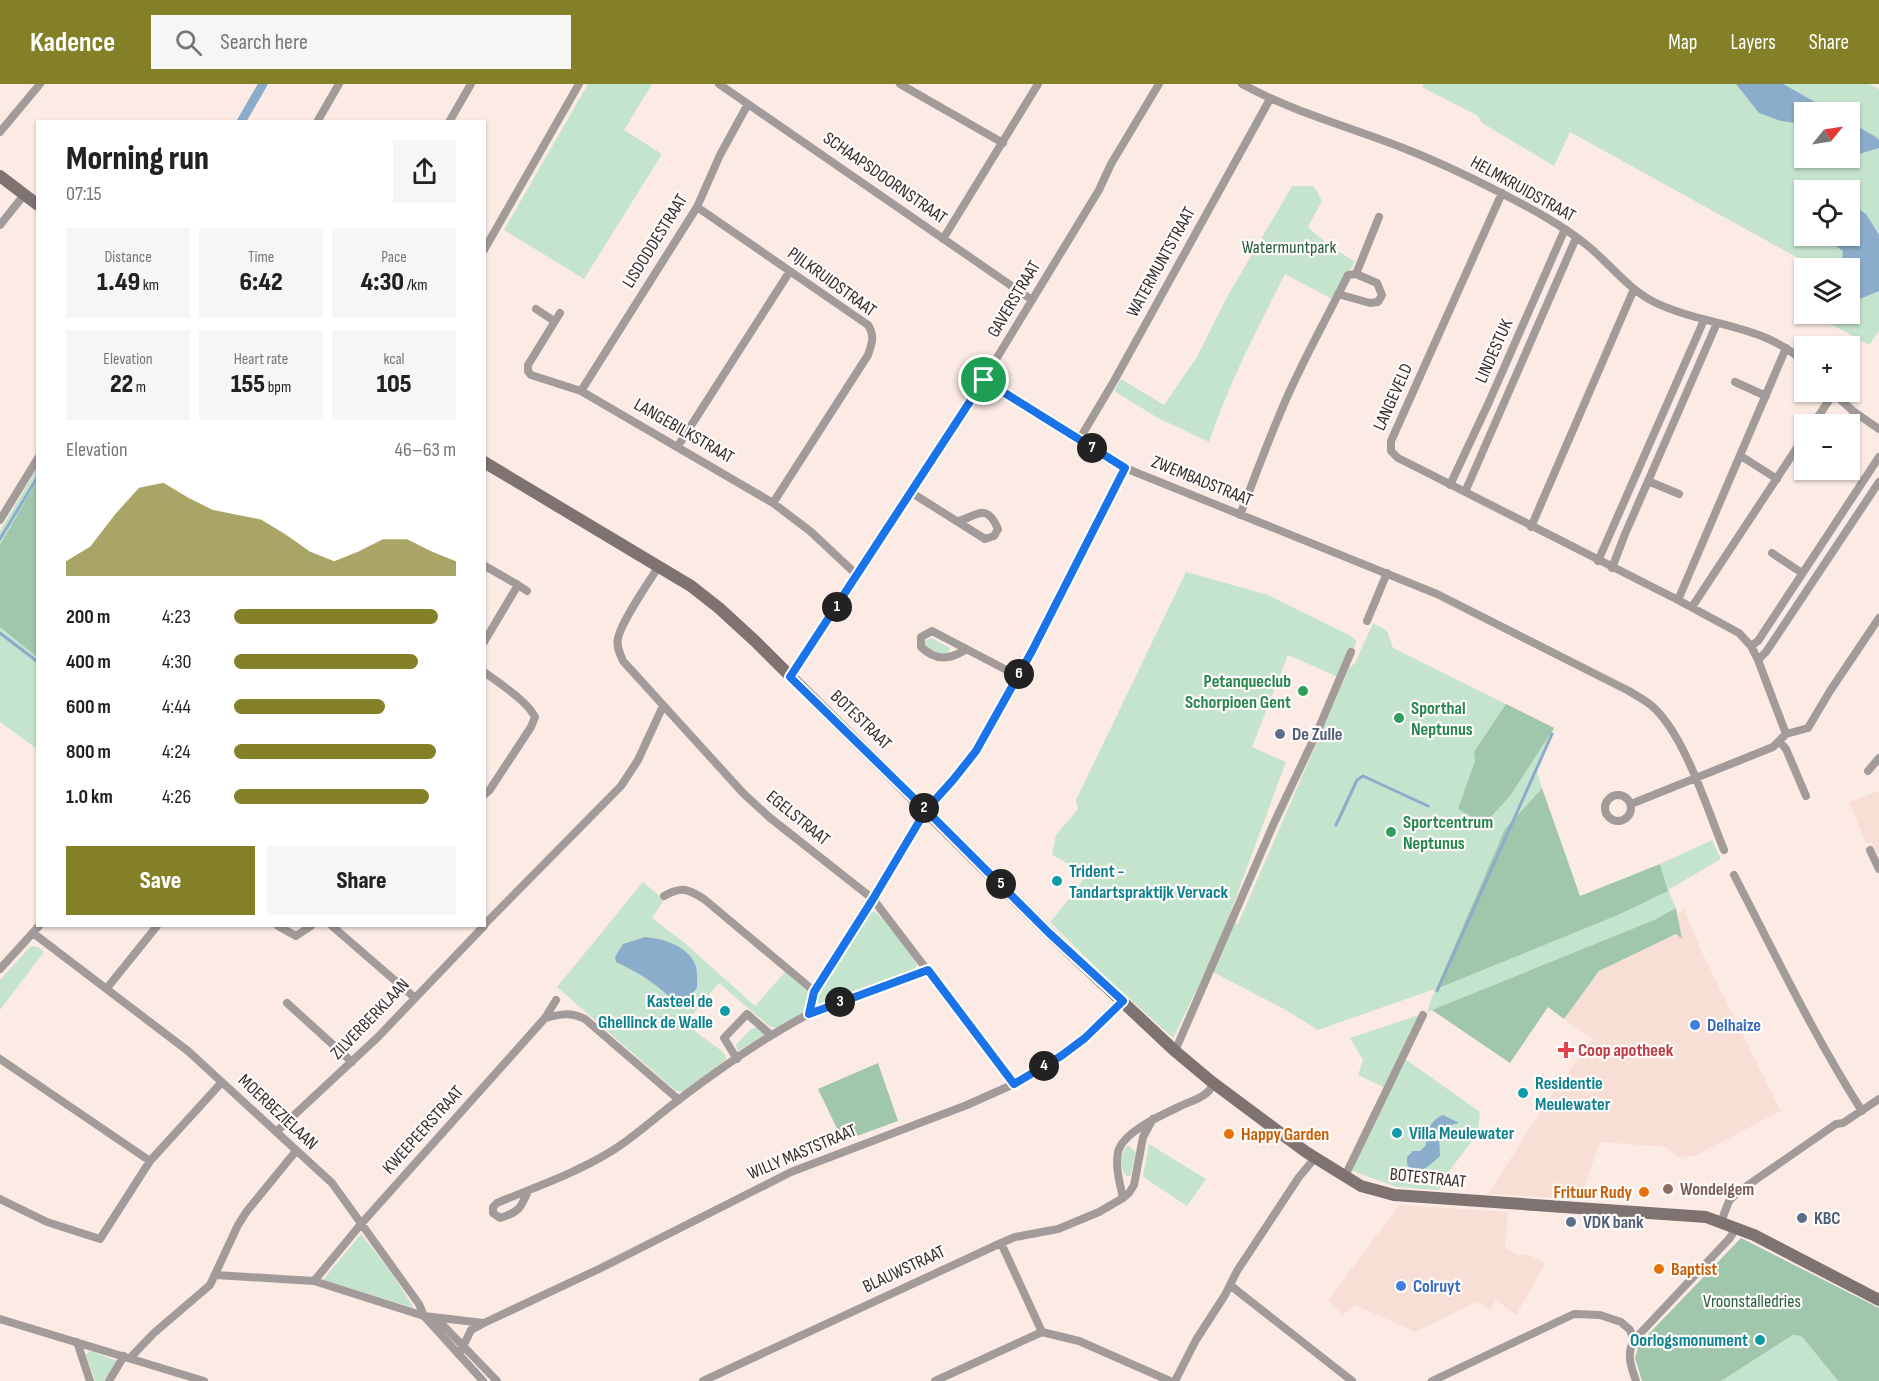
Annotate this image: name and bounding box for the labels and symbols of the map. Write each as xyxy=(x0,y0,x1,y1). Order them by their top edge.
north arrow xyxy=(1794,102,1860,168)
street label: SCHAAPSDOORNSTRAAT xyxy=(819,128,951,228)
street label: HELMKRUIDSTRAAT xyxy=(1467,152,1579,226)
street label: LISDODDESTRAAT xyxy=(618,190,692,292)
street label: WATERMUNTSTRAAT xyxy=(1122,203,1200,321)
park label: Watermuntpark xyxy=(1242,237,1336,258)
street label: PIJLKRUIDSTRAAT xyxy=(784,243,880,321)
street label: GAVERSTRAAT xyxy=(983,257,1045,341)
street label: LINDESTUK xyxy=(1471,315,1518,386)
pin xyxy=(958,354,1009,405)
street label: LANGEVELD xyxy=(1369,360,1417,434)
street label: LANGEBILKSTRAAT xyxy=(630,394,738,468)
pin: 7 xyxy=(1077,433,1107,463)
street label: ZWEMBADSTRAAT xyxy=(1148,451,1256,511)
pin: 1 xyxy=(822,592,852,622)
pin: 6 xyxy=(1004,659,1034,689)
place label: Petanqueclub Schorpioen Gent xyxy=(1185,671,1291,713)
marker: Petanqueclub Schorpioen Gent xyxy=(1296,684,1310,698)
street label: BOTESTRAAT xyxy=(826,686,896,754)
place label: Sporthal Neptunus xyxy=(1411,698,1473,740)
marker: Sporthal Neptunus xyxy=(1392,711,1406,725)
place label: De Zulle xyxy=(1292,724,1342,745)
marker: De Zulle xyxy=(1273,727,1287,741)
street label: EGELSTRAAT xyxy=(762,786,834,850)
pin: 2 xyxy=(909,793,939,823)
place label: Sportcentrum Neptunus xyxy=(1403,812,1493,854)
marker: Sportcentrum Neptunus xyxy=(1384,825,1398,839)
place label: Trident - Tandartspraktijk Vervack xyxy=(1069,861,1229,903)
pin: 5 xyxy=(986,869,1016,899)
marker: Trident - Tandartspraktijk Vervack xyxy=(1050,874,1064,888)
street label: ZILVERBERKLAAN xyxy=(326,974,414,1064)
pin: 3 xyxy=(825,987,855,1017)
place label: Kasteel de Ghellinck de Walle xyxy=(598,991,713,1033)
marker: Kasteel de Ghellinck de Walle xyxy=(718,1004,732,1018)
place label: Delhaize xyxy=(1707,1015,1761,1036)
marker: Delhaize xyxy=(1688,1018,1702,1032)
place label: Coop apotheek xyxy=(1578,1040,1674,1061)
marker: Coop apotheek xyxy=(1559,1043,1573,1057)
pin: 4 xyxy=(1029,1051,1059,1081)
street label: MOERBEZIELAAN xyxy=(234,1070,322,1154)
place label: Residentie Meulewater xyxy=(1535,1073,1611,1115)
street label: KWEEPEERSTRAAT xyxy=(378,1082,468,1178)
marker: Residentie Meulewater xyxy=(1516,1086,1530,1100)
street label: WILLY MASTSTRAAT xyxy=(744,1120,860,1184)
place label: Villa Meulewater xyxy=(1409,1123,1515,1144)
place label: Happy Garden xyxy=(1241,1124,1329,1145)
marker: Villa Meulewater xyxy=(1390,1126,1404,1140)
marker: Happy Garden xyxy=(1222,1127,1236,1141)
street label: BOTESTRAAT xyxy=(1389,1164,1467,1192)
place label: Wondelgem xyxy=(1680,1179,1754,1200)
place label: Frituur Rudy xyxy=(1553,1182,1633,1203)
marker: Wondelgem xyxy=(1661,1182,1675,1196)
marker: Frituur Rudy xyxy=(1637,1185,1651,1199)
place label: KBC xyxy=(1814,1208,1841,1229)
marker: KBC xyxy=(1795,1211,1809,1225)
place label: VDK bank xyxy=(1583,1212,1644,1233)
marker: VDK bank xyxy=(1564,1215,1578,1229)
street label: BLAUWSTRAAT xyxy=(860,1241,948,1297)
place label: Baptist xyxy=(1671,1259,1717,1280)
marker: Baptist xyxy=(1652,1262,1666,1276)
place label: Colruyt xyxy=(1413,1276,1461,1297)
marker: Colruyt xyxy=(1394,1279,1408,1293)
park label: Vroonstalledries xyxy=(1703,1291,1801,1312)
place label: Oorlogsmonument xyxy=(1630,1330,1748,1351)
marker: Oorlogsmonument xyxy=(1753,1333,1767,1347)

